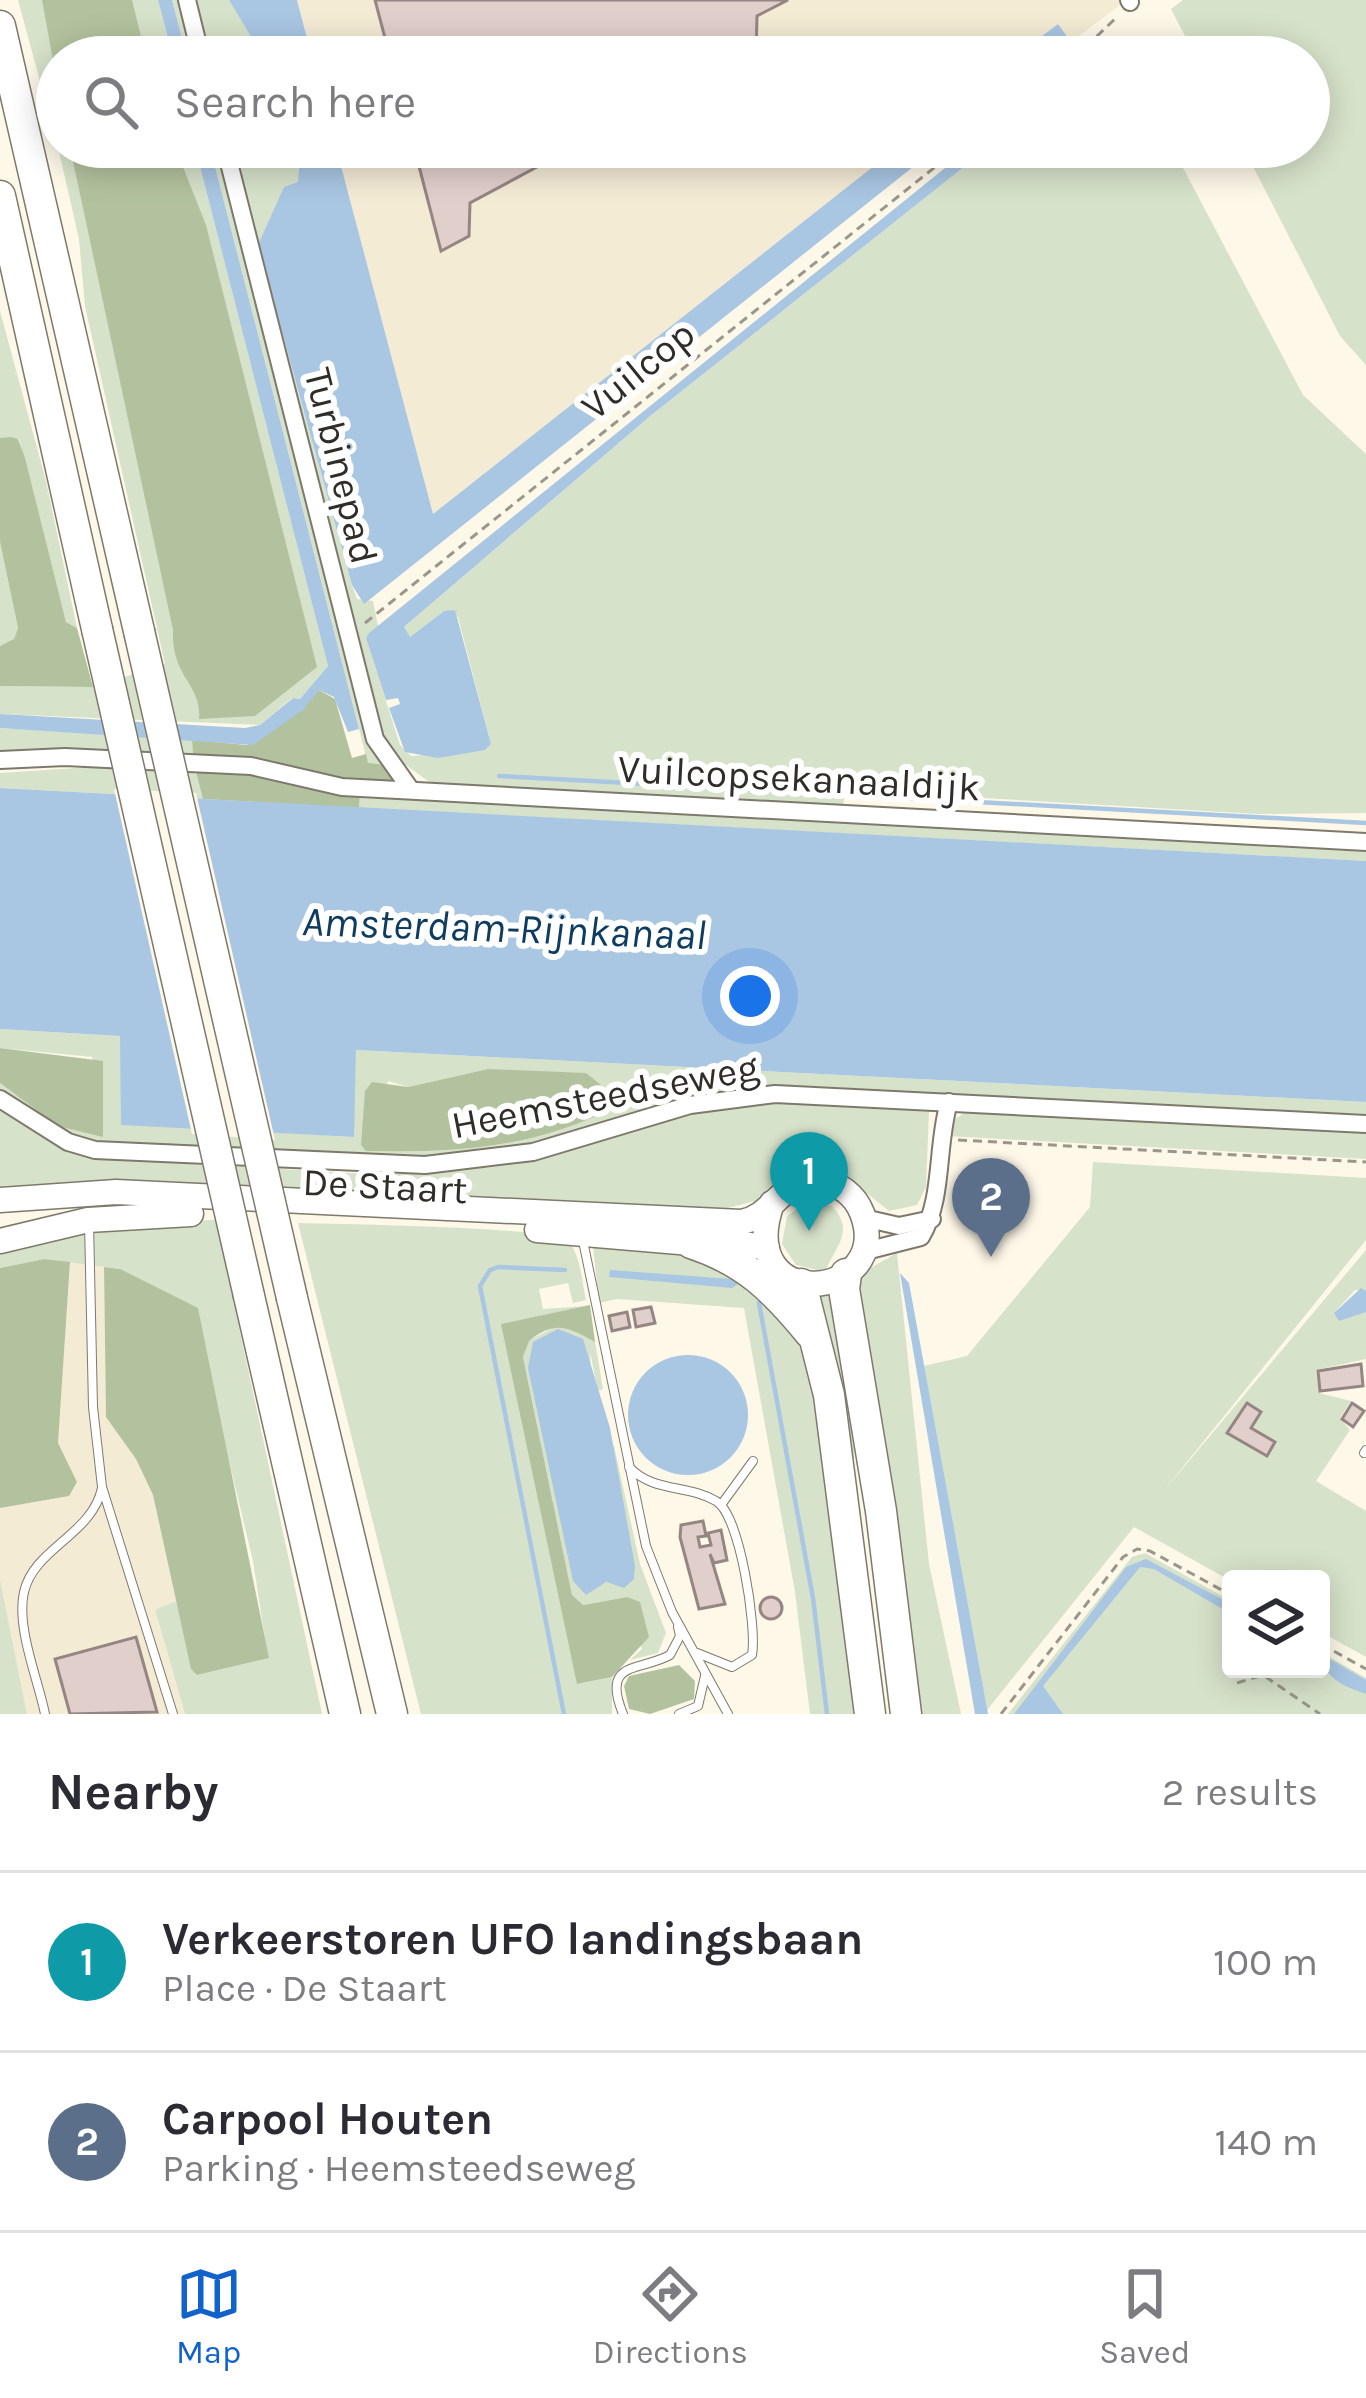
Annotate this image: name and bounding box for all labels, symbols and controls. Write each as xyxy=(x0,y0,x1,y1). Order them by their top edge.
search box xyxy=(36,36,1330,168)
icon: search xyxy=(78,69,144,135)
text: Search here xyxy=(174,76,416,128)
street label: Vuilcop xyxy=(572,310,704,430)
street label: Turbinepad xyxy=(294,363,388,569)
street label: Vuilcopsekanaaldijk xyxy=(617,746,981,810)
water label: Amsterdam-Rijnkanaal xyxy=(301,896,707,960)
your location xyxy=(720,966,780,1026)
street label: Heemsteedseweg xyxy=(448,1044,762,1148)
pin: 1 xyxy=(770,1132,848,1231)
pin: 2 xyxy=(952,1158,1030,1257)
street label: De Staart xyxy=(301,1159,469,1213)
map controls xyxy=(1222,1570,1330,1678)
button: layers xyxy=(1222,1570,1330,1678)
text: Nearby xyxy=(48,1762,218,1822)
text: 2 results xyxy=(1162,1769,1318,1815)
text: Verkeerstoren UFO landingsbaan xyxy=(162,1913,863,1965)
text: 1 xyxy=(80,1939,94,1985)
text: 100 m xyxy=(1213,1939,1318,1985)
text: Place · De Staart xyxy=(162,1965,447,2011)
text: Carpool Houten xyxy=(162,2093,493,2145)
text: 2 xyxy=(75,2119,99,2165)
text: 140 m xyxy=(1214,2119,1318,2165)
text: Parking · Heemsteedseweg xyxy=(162,2145,636,2191)
tab: Map xyxy=(176,2261,242,2371)
tab: Directions xyxy=(593,2261,748,2371)
tab: Saved xyxy=(1099,2261,1190,2371)

